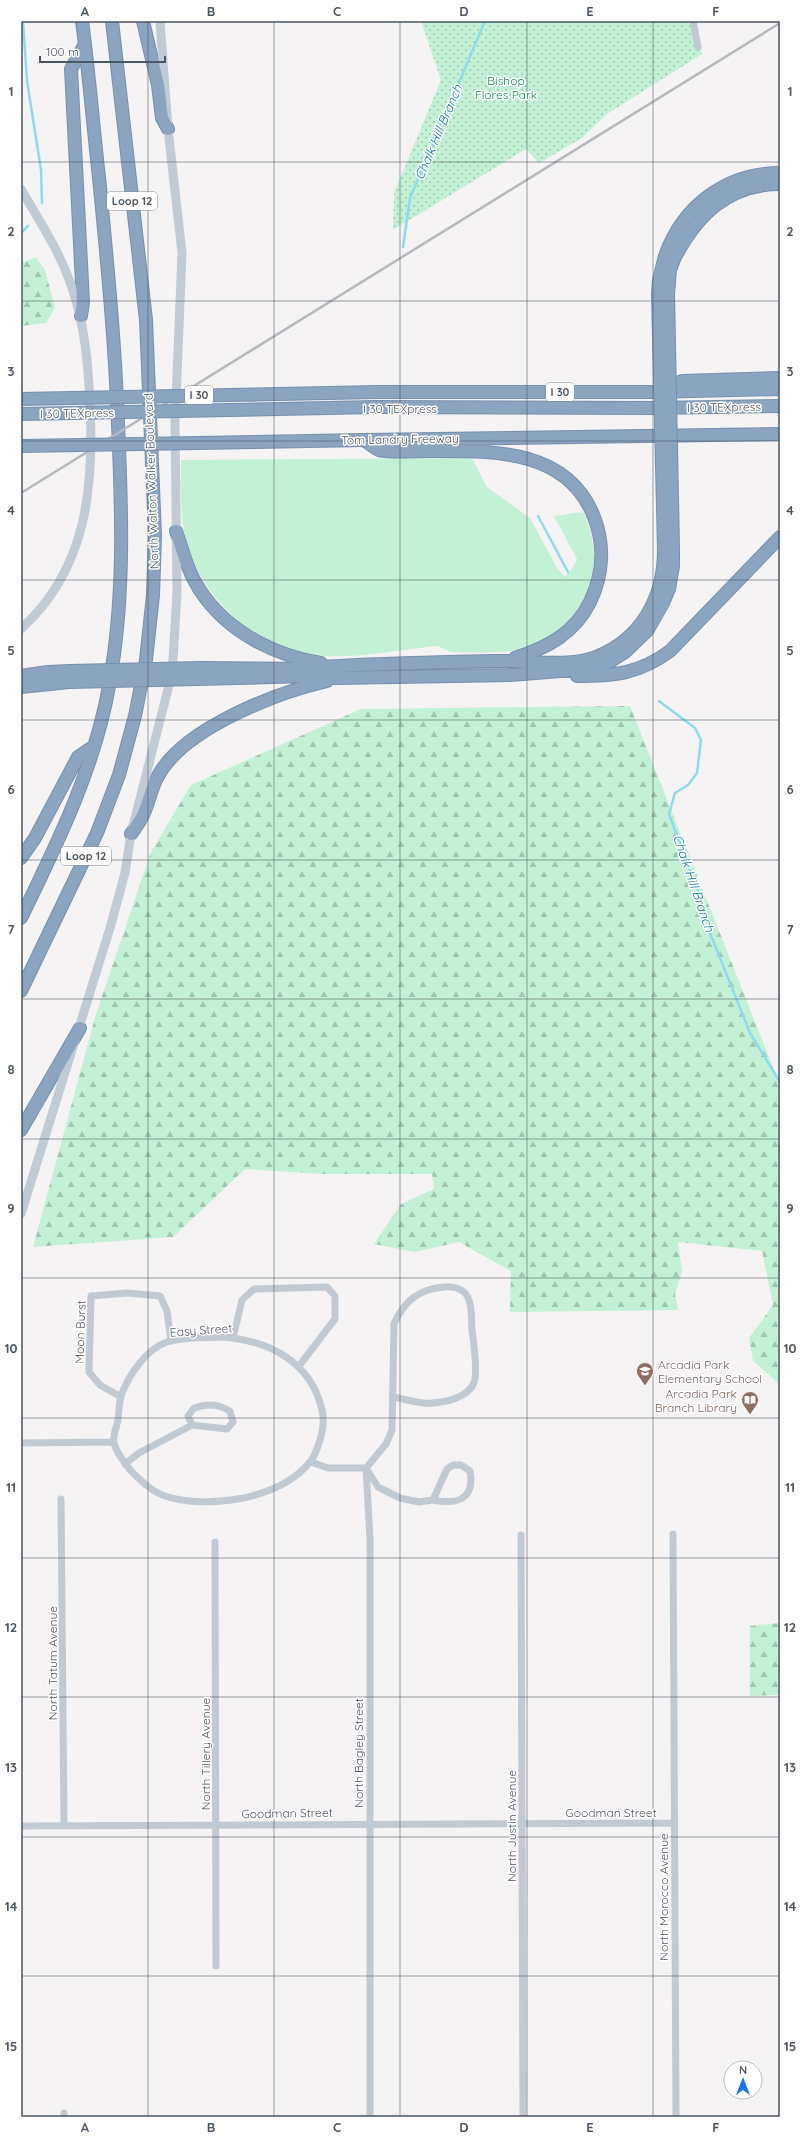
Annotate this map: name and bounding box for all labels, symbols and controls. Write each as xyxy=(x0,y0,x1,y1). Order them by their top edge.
text: A xyxy=(81,3,90,19)
text: B xyxy=(207,3,215,19)
text: C xyxy=(333,3,341,19)
text: D xyxy=(459,3,469,19)
text: E xyxy=(586,3,594,19)
text: F xyxy=(712,3,720,19)
scale bar xyxy=(40,38,165,64)
text: 100 m xyxy=(46,44,79,59)
park label: Bishop Flores Park xyxy=(475,73,537,102)
water label: Chalk Hill Branch xyxy=(411,81,465,182)
text: 1 xyxy=(8,83,14,99)
text: 1 xyxy=(787,83,793,99)
road number: Loop 12 xyxy=(107,192,157,210)
text: 2 xyxy=(7,223,15,239)
text: 2 xyxy=(786,223,794,239)
text: 3 xyxy=(8,363,15,379)
text: 3 xyxy=(787,363,794,379)
road number: I 30 xyxy=(546,383,574,401)
road number: I 30 xyxy=(185,386,213,404)
street label: North Walton Walker Boulevard xyxy=(140,393,162,569)
street label: I 30 TEXpress xyxy=(687,399,761,415)
street label: I 30 TEXpress xyxy=(363,401,437,416)
street label: I 30 TEXpress xyxy=(40,405,114,421)
street label: Tom Landry Freeway xyxy=(341,430,459,448)
text: 4 xyxy=(7,502,15,518)
text: 4 xyxy=(786,502,794,518)
text: 5 xyxy=(7,642,15,658)
text: 5 xyxy=(786,642,794,658)
text: 6 xyxy=(7,781,15,797)
text: 6 xyxy=(786,781,794,797)
water label: Chalk Hill Branch xyxy=(670,832,718,934)
road number: Loop 12 xyxy=(61,847,111,865)
text: 7 xyxy=(7,921,15,937)
text: 7 xyxy=(786,921,794,937)
text: 8 xyxy=(7,1061,15,1077)
text: 8 xyxy=(786,1061,794,1077)
text: 9 xyxy=(7,1200,15,1216)
text: 9 xyxy=(786,1200,794,1216)
street label: Moon Burst xyxy=(71,1300,89,1364)
street label: Easy Street xyxy=(169,1320,233,1340)
text: 10 xyxy=(4,1340,18,1356)
text: 10 xyxy=(783,1340,797,1356)
place label: Arcadia Park Elementary School xyxy=(658,1357,762,1386)
school or university icon: Arcadia Park Elementary School xyxy=(635,1361,655,1386)
place label: Arcadia Park Branch Library xyxy=(655,1386,737,1415)
library icon: Arcadia Park Branch Library xyxy=(740,1390,760,1415)
text: 11 xyxy=(6,1479,16,1495)
text: 11 xyxy=(785,1479,795,1495)
street label: North Tatum Avenue xyxy=(45,1606,60,1720)
text: 12 xyxy=(5,1619,17,1635)
text: 12 xyxy=(784,1619,796,1635)
street label: North Tillery Avenue xyxy=(198,1698,213,1810)
street label: North Bagley Street xyxy=(351,1698,366,1808)
text: 13 xyxy=(5,1759,17,1775)
text: 13 xyxy=(784,1759,796,1775)
street label: North Justin Avenue xyxy=(504,1770,519,1882)
street label: Goodman Street xyxy=(241,1805,333,1821)
street label: Goodman Street xyxy=(565,1805,657,1820)
street label: North Morocco Avenue xyxy=(656,1833,671,1961)
text: 14 xyxy=(5,1898,18,1914)
text: 14 xyxy=(784,1898,797,1914)
text: 15 xyxy=(5,2038,17,2054)
text: 15 xyxy=(784,2038,796,2054)
north arrow xyxy=(723,2060,763,2100)
text: N xyxy=(739,2063,747,2077)
text: A xyxy=(81,2119,90,2135)
text: B xyxy=(207,2119,215,2135)
text: C xyxy=(333,2119,341,2135)
text: D xyxy=(459,2119,469,2135)
text: E xyxy=(586,2119,594,2135)
text: F xyxy=(712,2119,720,2135)

